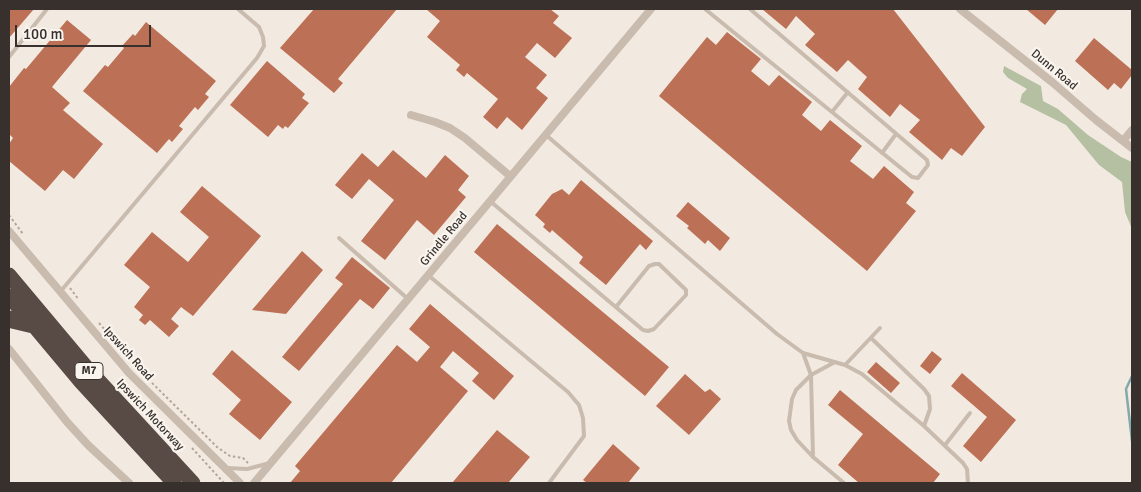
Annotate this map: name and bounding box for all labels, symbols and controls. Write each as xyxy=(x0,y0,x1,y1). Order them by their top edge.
scale bar xyxy=(18,15,154,47)
text: 100 m xyxy=(23,25,63,43)
street label: Dunn Road xyxy=(1028,47,1080,93)
street label: Grindle Road xyxy=(417,209,471,269)
street label: Ipswich Road xyxy=(100,324,156,384)
road number: M7 xyxy=(75,362,103,380)
street label: Ipswich Motorway xyxy=(113,376,187,454)

